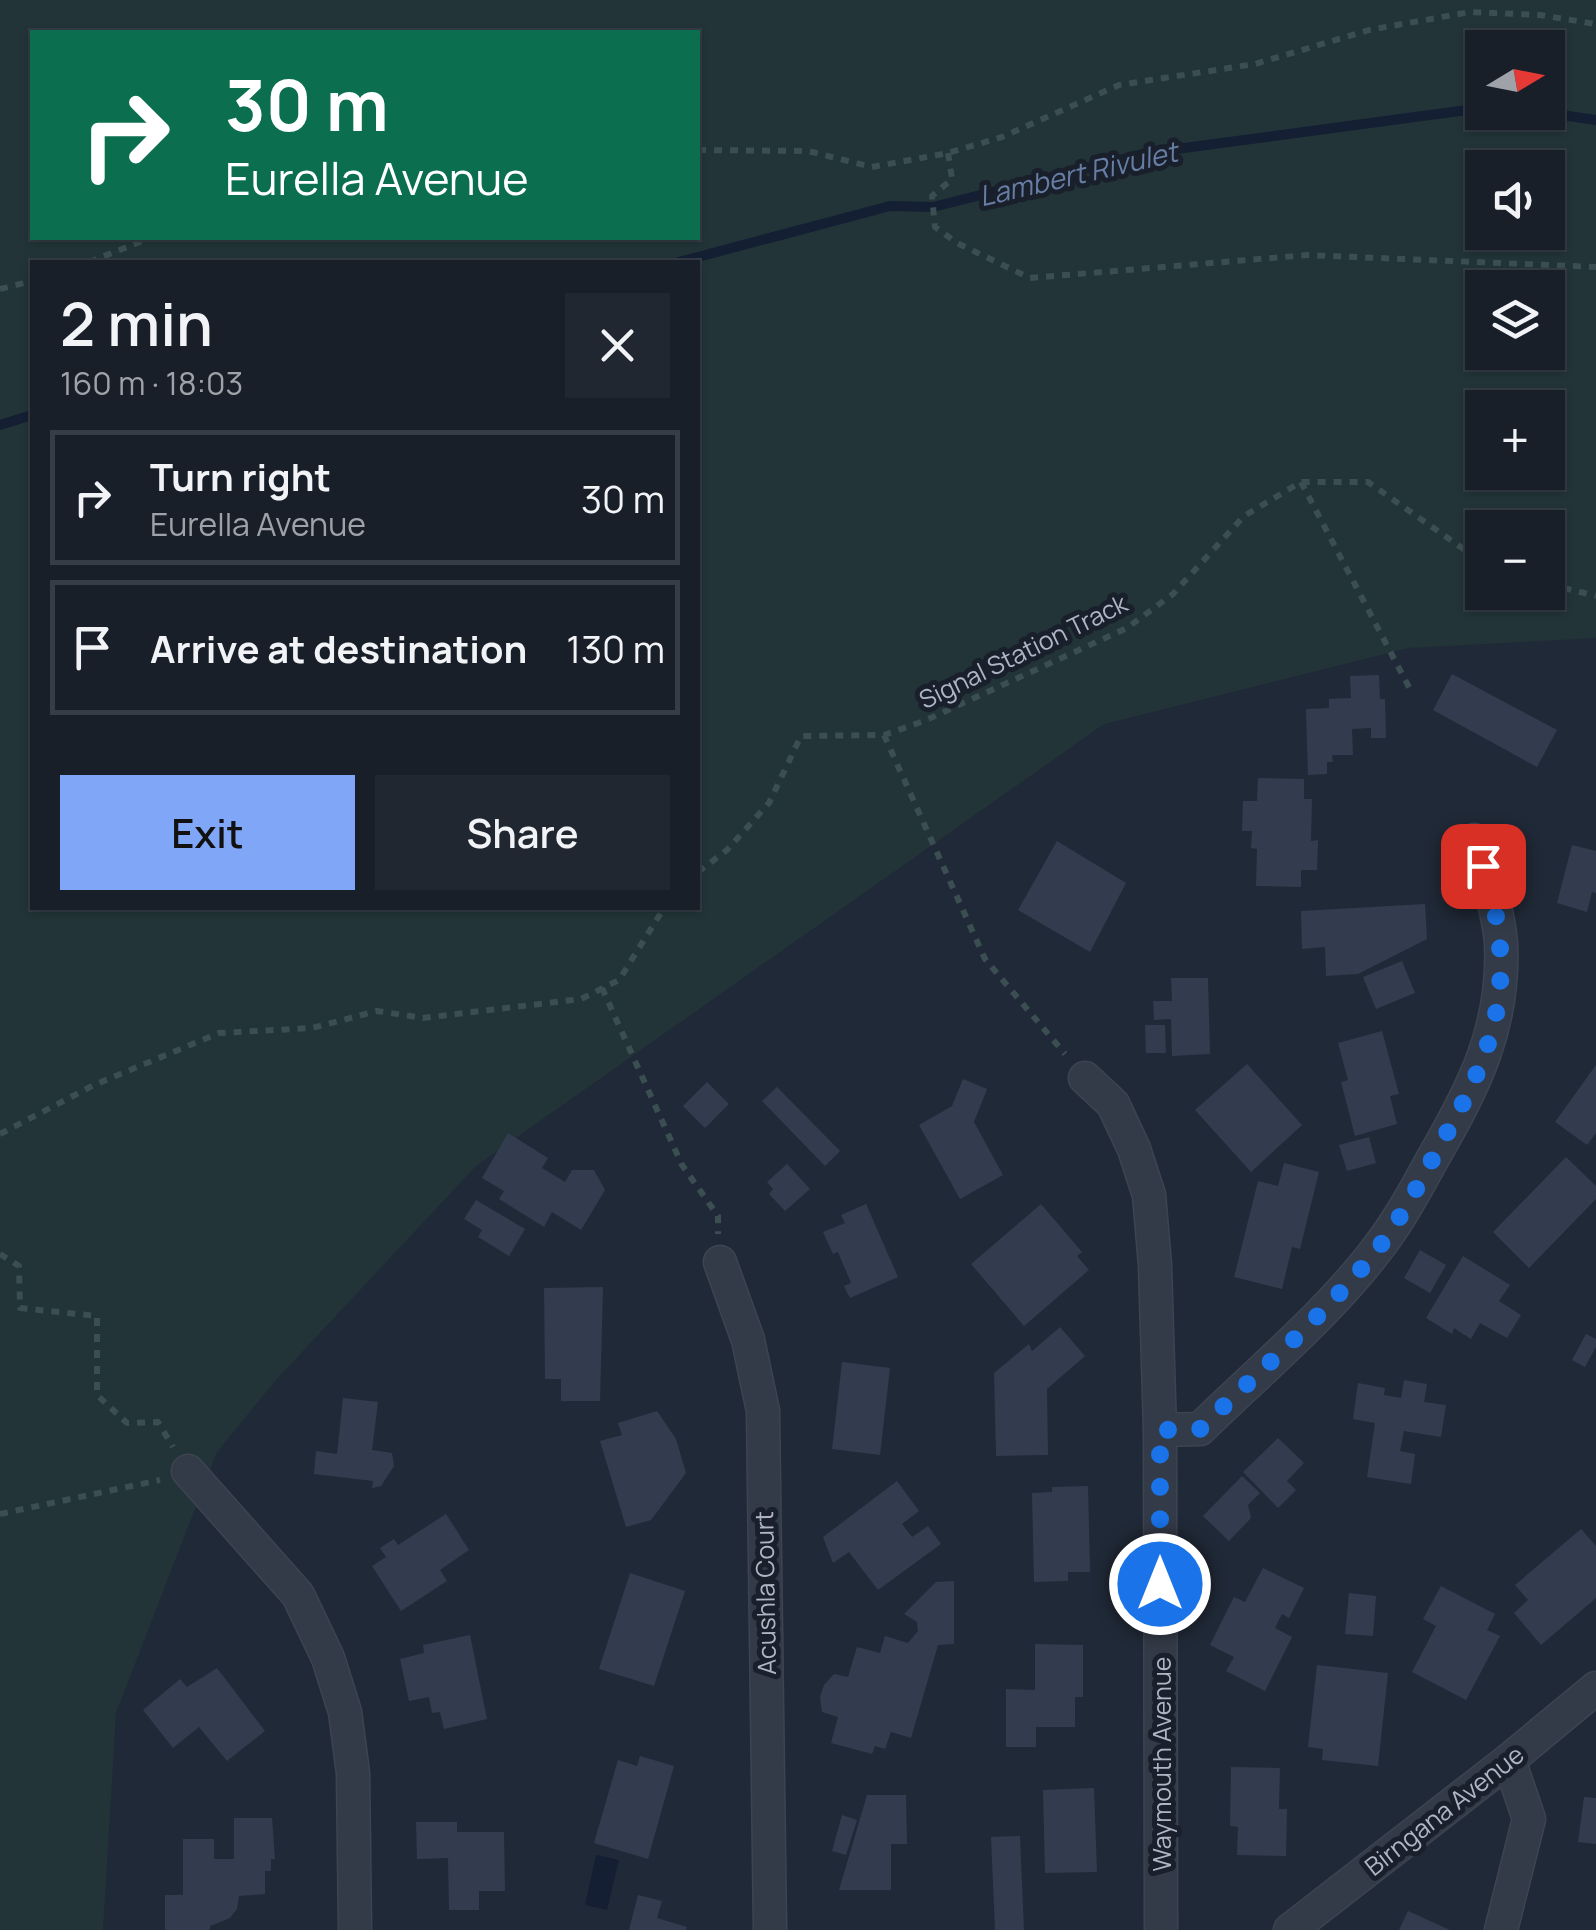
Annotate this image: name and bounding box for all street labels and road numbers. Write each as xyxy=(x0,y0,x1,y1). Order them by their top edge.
street label: Signal Station Track xyxy=(913,585,1134,717)
street label: Acushla Court xyxy=(746,1511,784,1675)
street label: Waymouth Avenue xyxy=(1144,1657,1179,1871)
street label: Birngana Avenue xyxy=(1357,1737,1531,1883)

